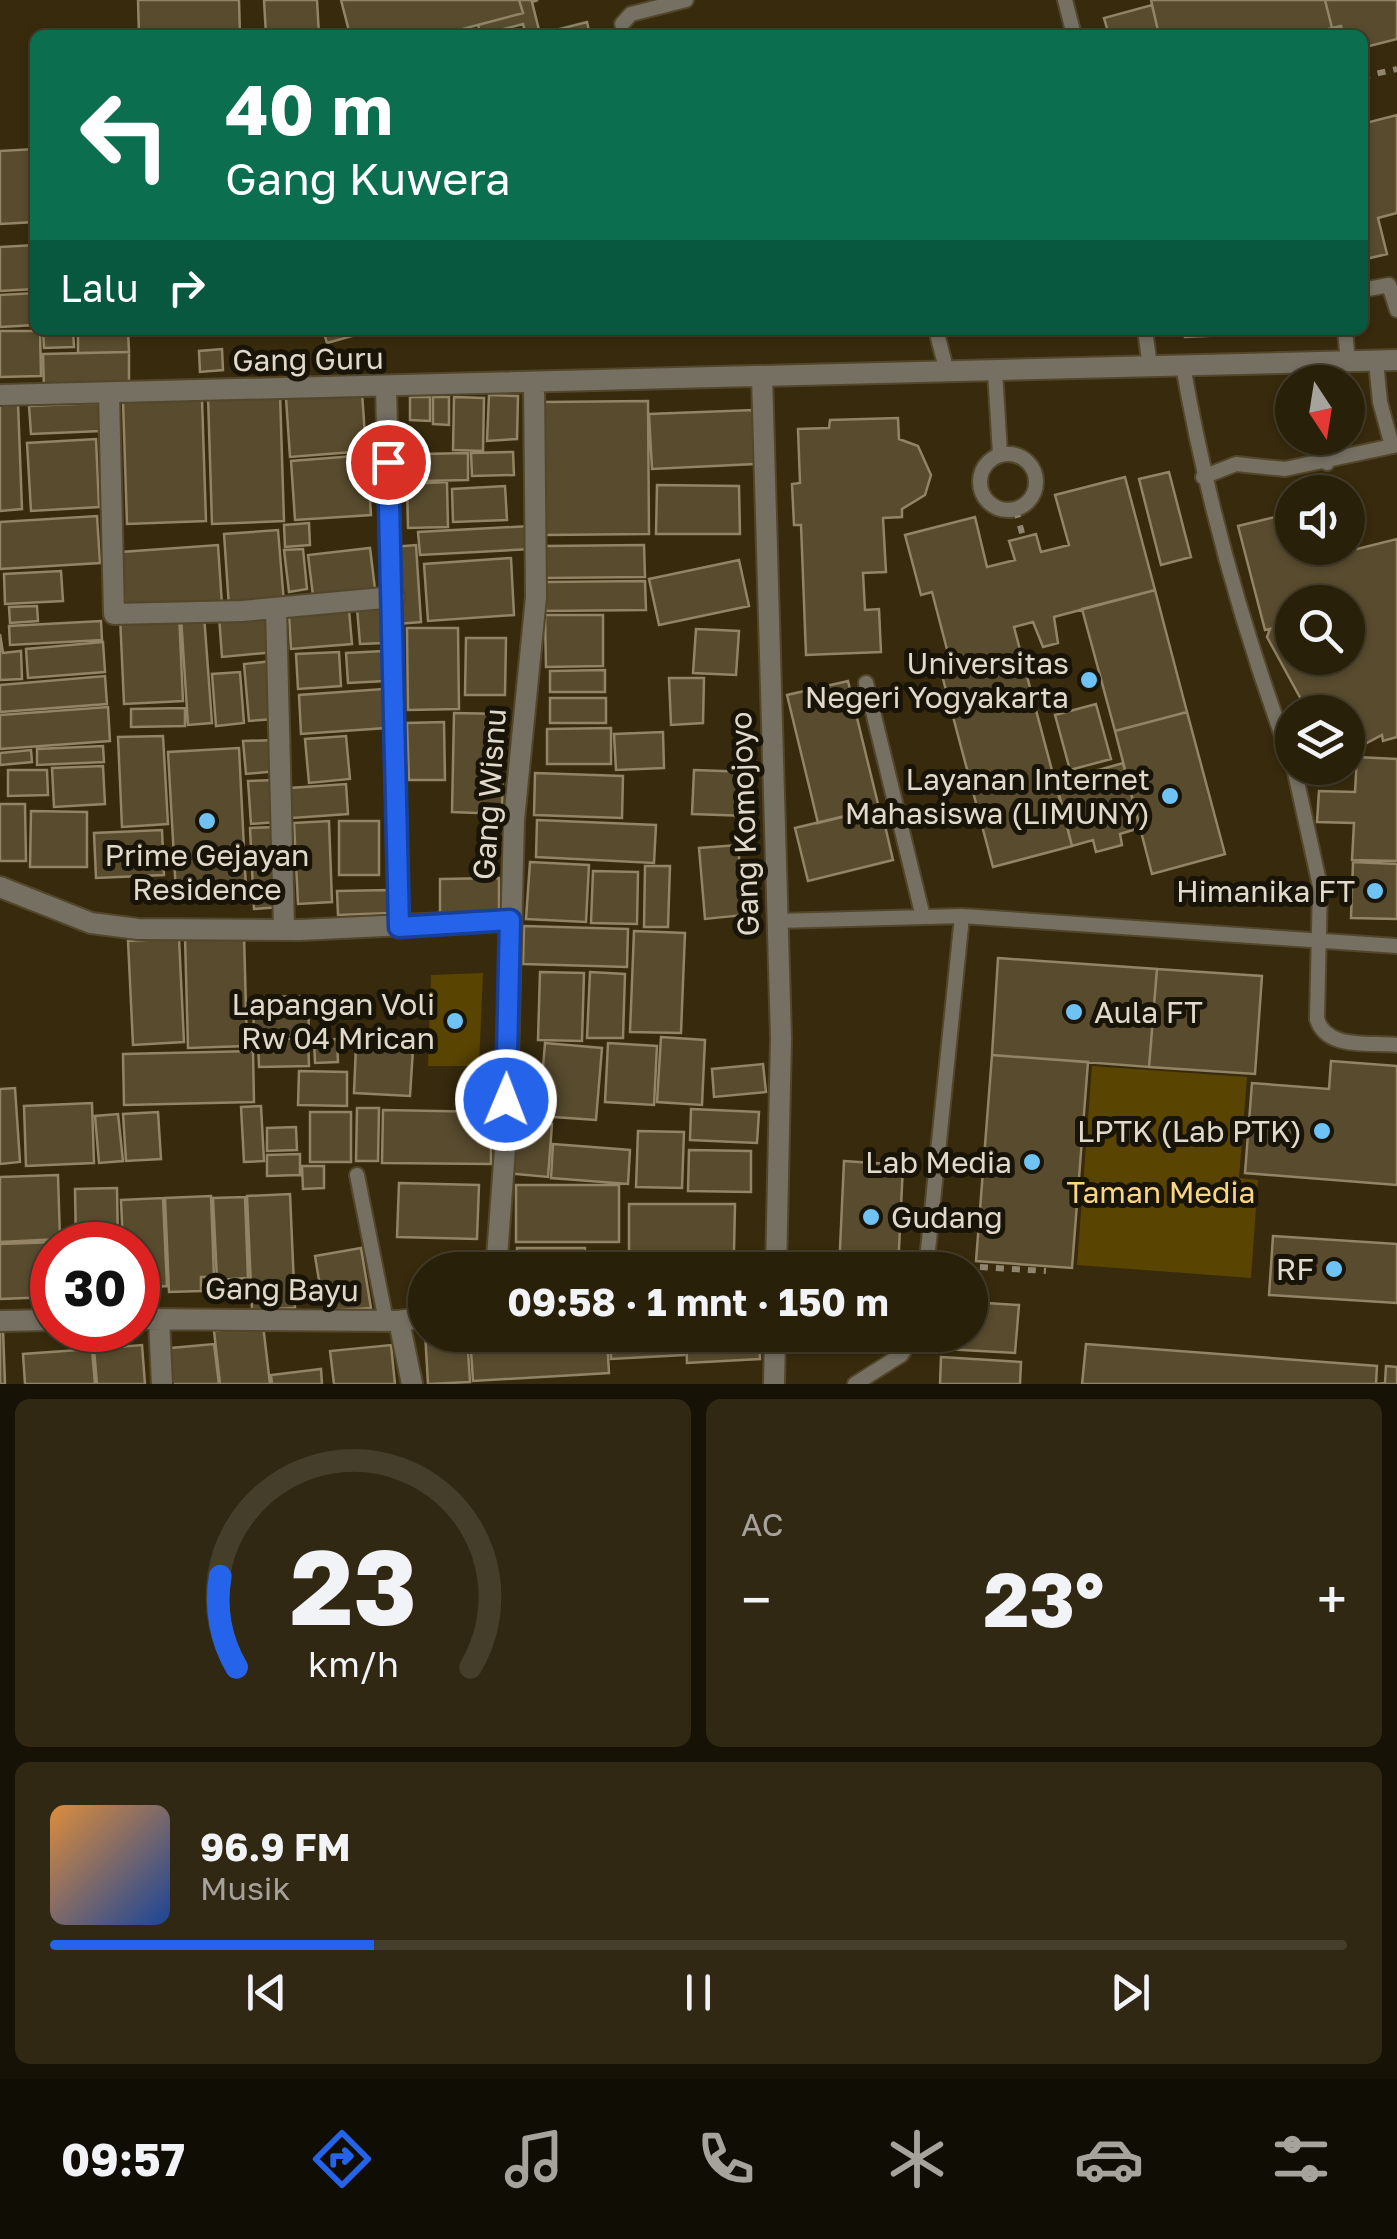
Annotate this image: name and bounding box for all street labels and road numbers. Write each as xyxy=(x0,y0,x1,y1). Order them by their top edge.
street label: Gang Guru xyxy=(232,340,384,378)
street label: Gang Wisnu xyxy=(465,707,513,881)
street label: Gang Komojoyo xyxy=(722,711,766,937)
street label: Gang Bayu xyxy=(205,1270,359,1308)

